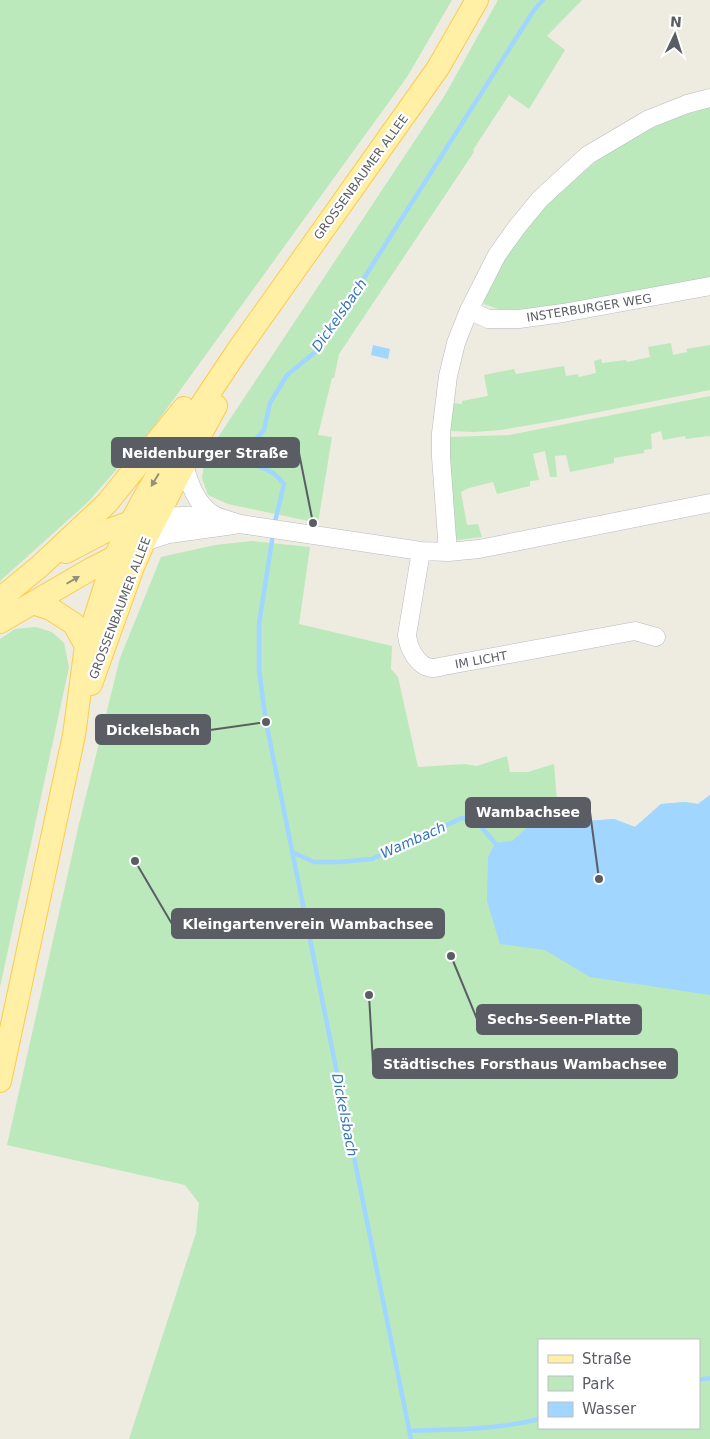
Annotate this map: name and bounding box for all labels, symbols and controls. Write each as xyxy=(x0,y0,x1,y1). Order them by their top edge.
north arrow xyxy=(650,10,700,60)
text: N xyxy=(670,14,682,30)
street label: GROSSENBAUMER ALLEE xyxy=(311,112,411,242)
water label: Dickelsbach xyxy=(308,276,370,354)
street label: INSTERBURGER WEG xyxy=(525,291,653,325)
callout: Neidenburger Straße xyxy=(112,438,299,467)
text: Neidenburger Straße xyxy=(122,445,288,461)
one-way arrow xyxy=(150,473,159,486)
street label: GROSSENBAUMER ALLEE xyxy=(86,535,154,681)
one-way arrow xyxy=(67,575,80,584)
street label: IM LICHT xyxy=(454,648,509,671)
callout: Dickelsbach xyxy=(96,715,210,744)
text: Dickelsbach xyxy=(106,722,200,738)
callout: Wambachsee xyxy=(466,798,590,827)
text: Wambachsee xyxy=(476,804,580,820)
water label: Wambach xyxy=(378,819,448,861)
callout: Kleingartenverein Wambachsee xyxy=(172,909,444,938)
text: Kleingartenverein Wambachsee xyxy=(182,916,434,932)
callout: Sechs-Seen-Platte xyxy=(477,1005,641,1034)
text: Sechs-Seen-Platte xyxy=(487,1011,631,1027)
callout: Städtisches Forsthaus Wambachsee xyxy=(373,1049,677,1078)
text: Städtisches Forsthaus Wambachsee xyxy=(383,1056,667,1072)
water label: Dickelsbach xyxy=(329,1072,361,1158)
legend xyxy=(538,1339,700,1429)
text: Straße xyxy=(582,1350,631,1368)
text: Park xyxy=(582,1375,615,1393)
text: Wasser xyxy=(582,1400,637,1418)

